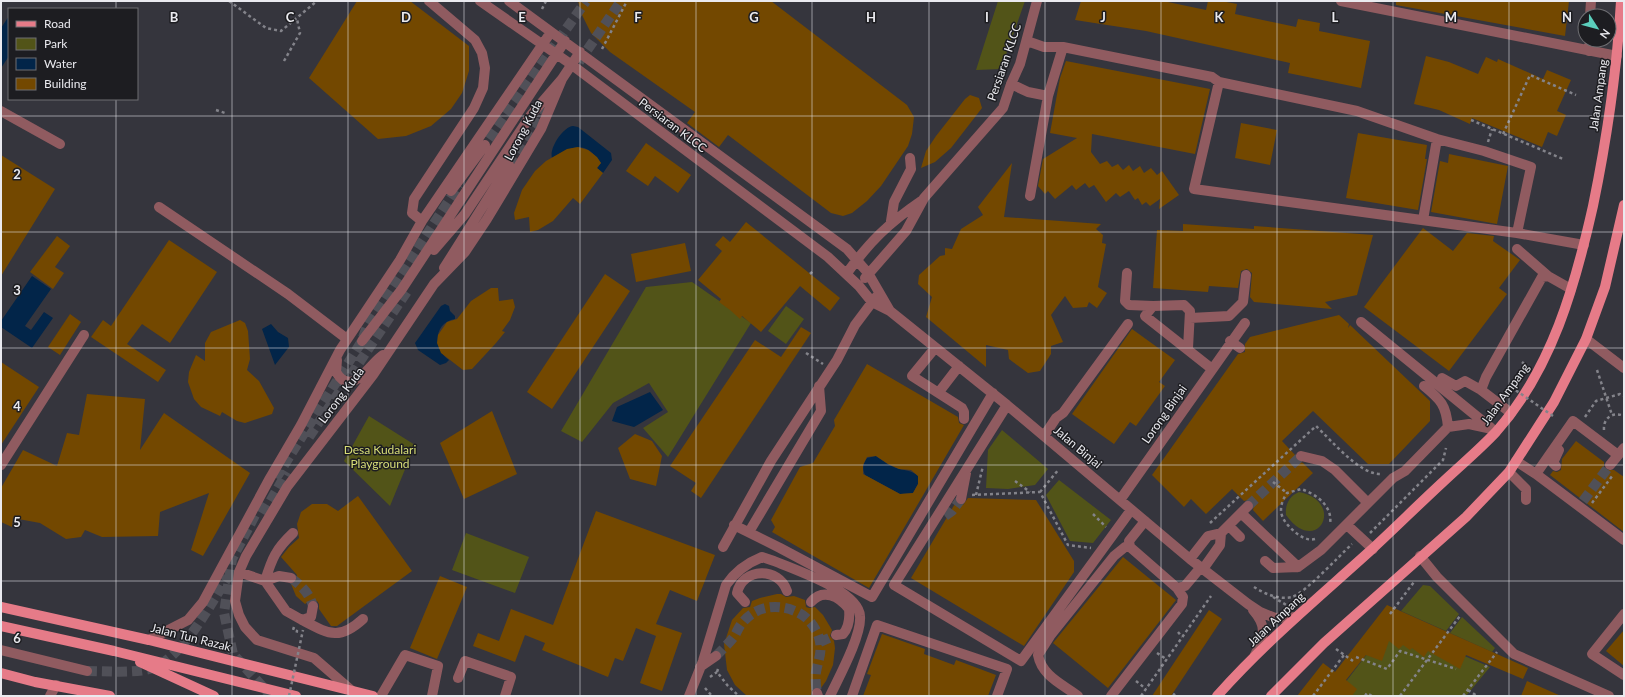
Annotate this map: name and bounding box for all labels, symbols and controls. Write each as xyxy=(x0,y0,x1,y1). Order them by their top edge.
legend xyxy=(8,8,138,100)
north arrow xyxy=(1577,8,1617,48)
text: B xyxy=(170,9,179,25)
text: C xyxy=(286,9,295,25)
text: D xyxy=(401,9,411,25)
text: E xyxy=(518,9,526,25)
text: F xyxy=(634,9,642,25)
text: G xyxy=(749,9,759,25)
text: H xyxy=(866,9,876,25)
text: I xyxy=(985,9,989,25)
text: J xyxy=(1100,9,1106,25)
text: K xyxy=(1215,9,1225,25)
text: L xyxy=(1332,9,1339,25)
text: M xyxy=(1445,9,1457,25)
text: N xyxy=(1562,9,1572,25)
text: Road xyxy=(44,16,71,31)
street label: Persiaran KLCC xyxy=(984,21,1024,103)
text: N xyxy=(1598,27,1613,41)
text: Park xyxy=(44,36,68,51)
text: Water xyxy=(44,56,77,71)
street label: Jalan Ampang xyxy=(1586,58,1610,132)
text: Building xyxy=(44,76,87,91)
street label: Persiaran KLCC xyxy=(636,95,710,155)
street label: Lorong Kuda xyxy=(501,97,545,163)
text: 2 xyxy=(13,166,21,182)
text: 3 xyxy=(13,282,21,298)
street label: Jalan Ampang xyxy=(1478,360,1532,428)
street label: Lorong Kuda xyxy=(315,364,367,426)
street label: Lorong Binjai xyxy=(1138,382,1190,446)
text: 4 xyxy=(13,398,21,414)
street label: Jalan Binjai xyxy=(1051,423,1105,472)
park label: Desa Kudalari Playground xyxy=(344,442,416,471)
text: 5 xyxy=(13,514,21,530)
street label: Jalan Ampang xyxy=(1244,589,1308,649)
street label: Jalan Tun Razak xyxy=(149,620,234,654)
text: 6 xyxy=(13,630,21,646)

